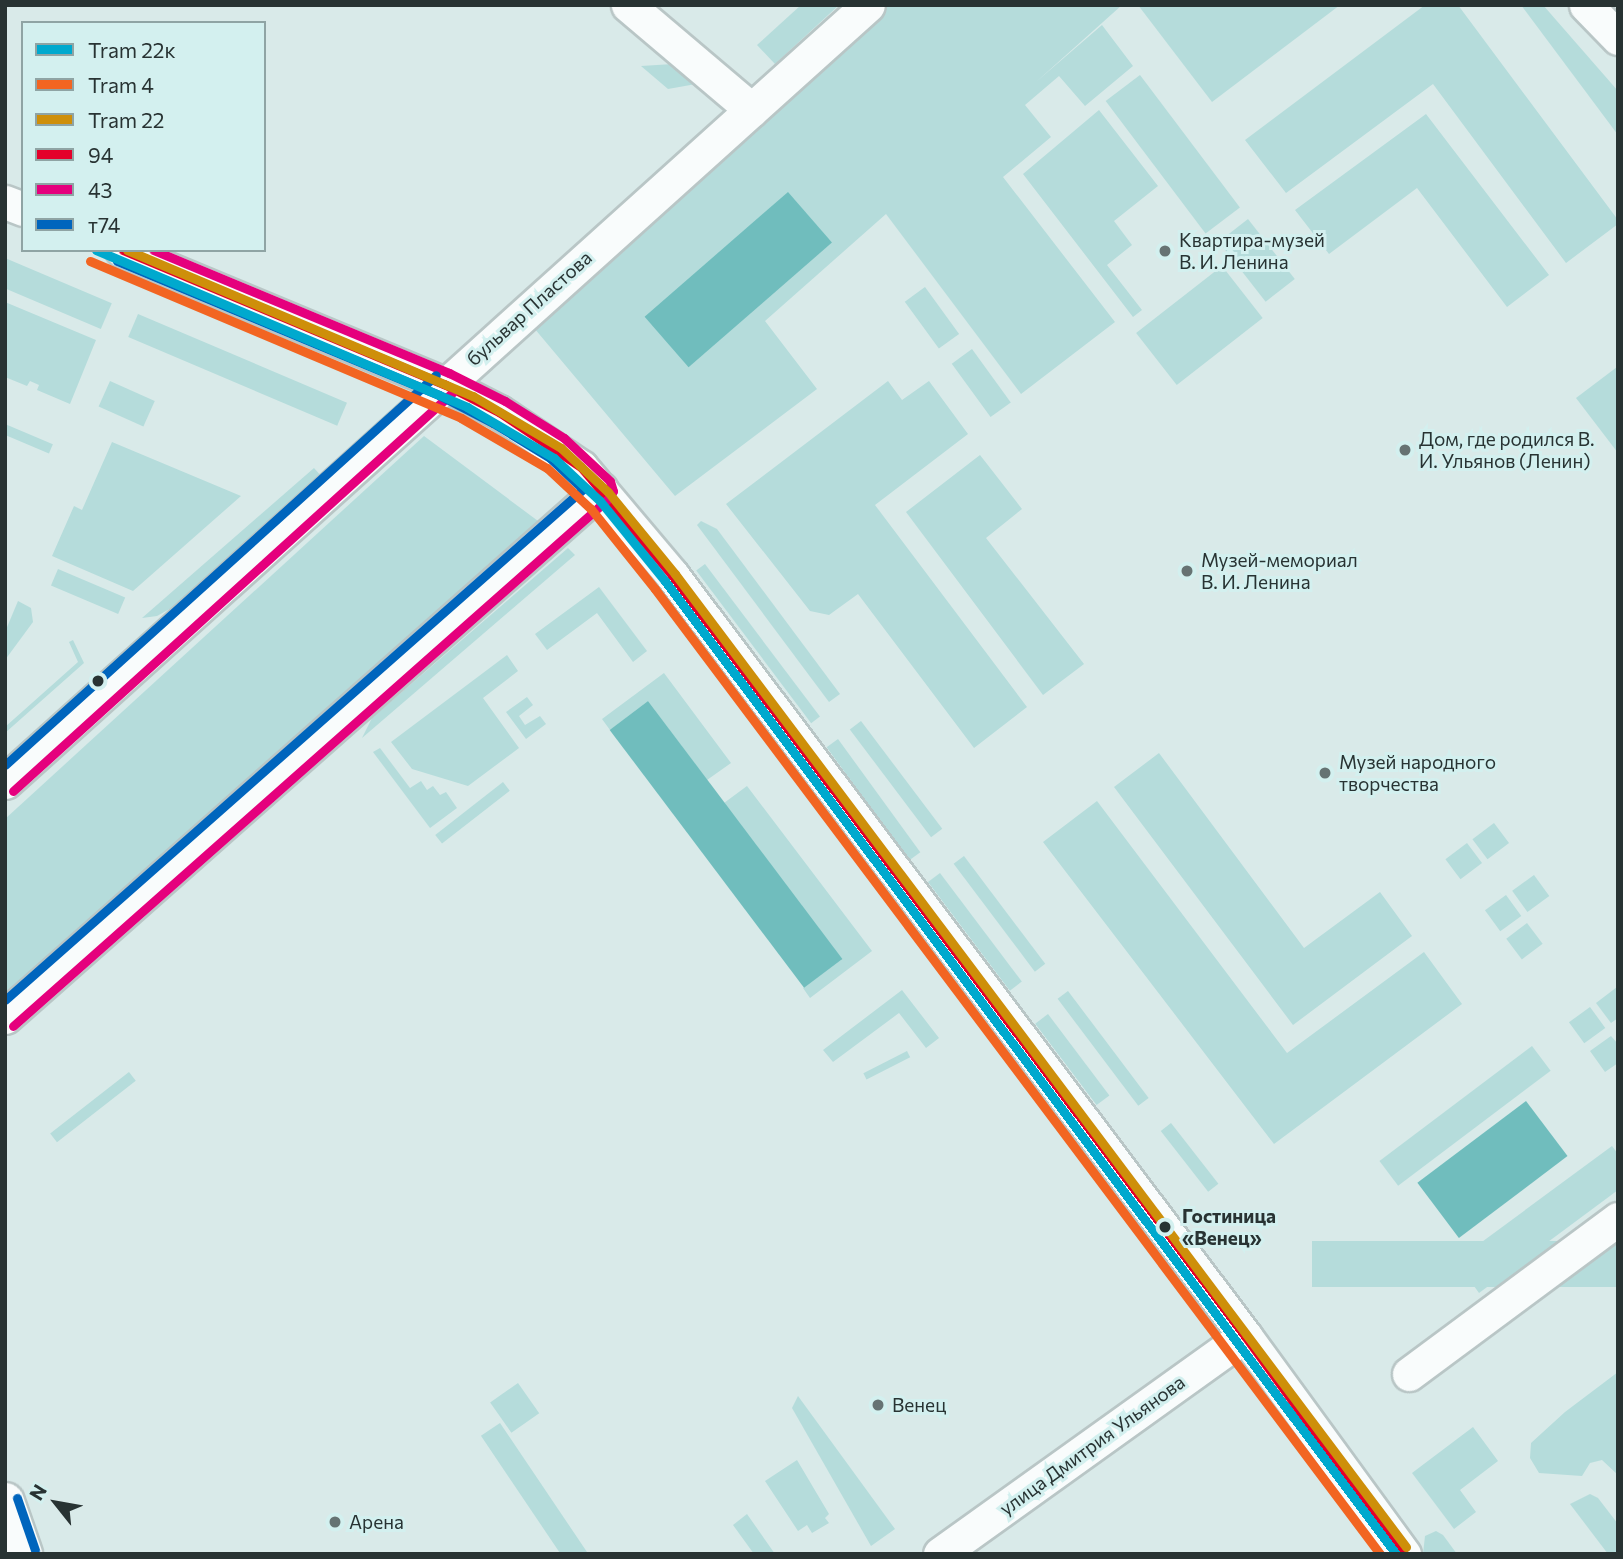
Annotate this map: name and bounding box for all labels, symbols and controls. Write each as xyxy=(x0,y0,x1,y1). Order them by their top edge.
legend xyxy=(21,21,266,252)
text: Tram 22к xyxy=(88,37,176,62)
text: Tram 4 xyxy=(88,72,154,97)
text: Tram 22 xyxy=(88,107,165,132)
text: 94 xyxy=(88,142,113,167)
text: 43 xyxy=(88,177,113,202)
text: т74 xyxy=(88,212,120,237)
place label: Квартира-музей В. И. Ленина xyxy=(1179,229,1325,273)
marker: Квартира-музей В. И. Ленина xyxy=(1157,243,1173,259)
street label: бульвар Пластова xyxy=(462,246,596,370)
place label: Дом, где родился В. И. Ульянов (Ленин) xyxy=(1419,428,1595,472)
marker: Дом, где родился В. И. Ульянов (Ленин) xyxy=(1397,442,1413,458)
place label: Музей-мемориал В. И. Ленина xyxy=(1201,549,1358,593)
marker: Музей-мемориал В. И. Ленина xyxy=(1179,563,1195,579)
unlabelled marker xyxy=(91,674,105,688)
place label: Музей народного творчества xyxy=(1339,751,1496,795)
marker: Музей народного творчества xyxy=(1317,765,1333,781)
place label: Гостиница «Венец» xyxy=(1182,1205,1276,1249)
marker: Гостиница «Венец» xyxy=(1154,1216,1176,1238)
street label: улица Дмитрия Ульянова xyxy=(995,1370,1189,1520)
place label: Венец xyxy=(892,1394,946,1416)
marker: Венец xyxy=(870,1397,886,1413)
north arrow xyxy=(21,1468,91,1538)
text: N xyxy=(24,1480,51,1504)
place label: Арена xyxy=(349,1511,404,1533)
marker: Арена xyxy=(327,1514,343,1530)

